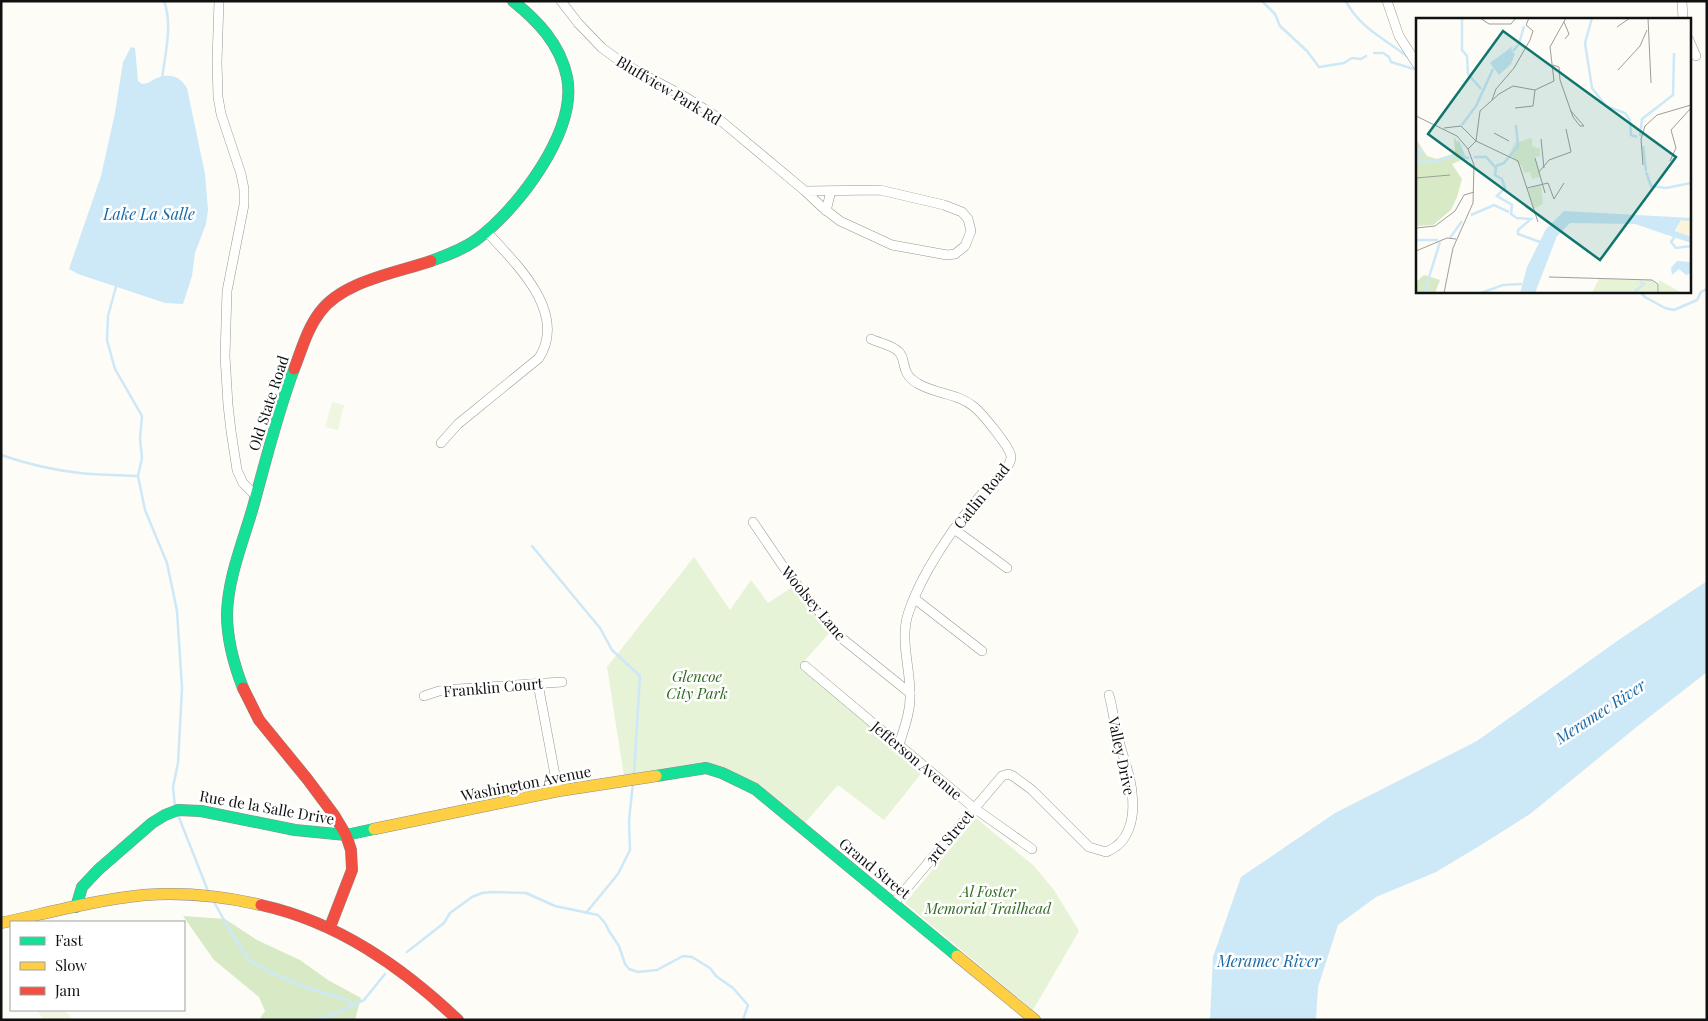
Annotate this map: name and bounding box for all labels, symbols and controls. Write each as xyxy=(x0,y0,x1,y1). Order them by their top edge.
inset map xyxy=(1416,18,1690,292)
street label: Bluffview Park Rd xyxy=(613,51,725,129)
water label: Lake La Salle xyxy=(102,203,195,224)
street label: Old State Road xyxy=(243,352,293,453)
street label: Catlin Road xyxy=(948,459,1014,533)
street label: Woolsey Lane xyxy=(776,561,851,644)
park label: Glencoe City Park xyxy=(666,666,728,703)
street label: Franklin Court xyxy=(442,673,544,701)
water label: Meramec River xyxy=(1550,673,1650,749)
street label: Valley Drive xyxy=(1104,714,1140,797)
street label: Jefferson Avenue xyxy=(867,715,967,804)
street label: Washington Avenue xyxy=(458,761,593,806)
street label: Rue de la Salle Drive xyxy=(198,785,336,829)
street label: 3rd Street xyxy=(920,805,978,869)
street label: Grand Street xyxy=(835,833,915,903)
park label: Al Foster Memorial Trailhead xyxy=(924,881,1052,918)
legend xyxy=(10,921,185,1011)
text: Fast xyxy=(55,930,84,950)
water label: Meramec River xyxy=(1216,950,1322,971)
text: Slow xyxy=(55,955,87,975)
text: Jam xyxy=(54,980,81,1000)

